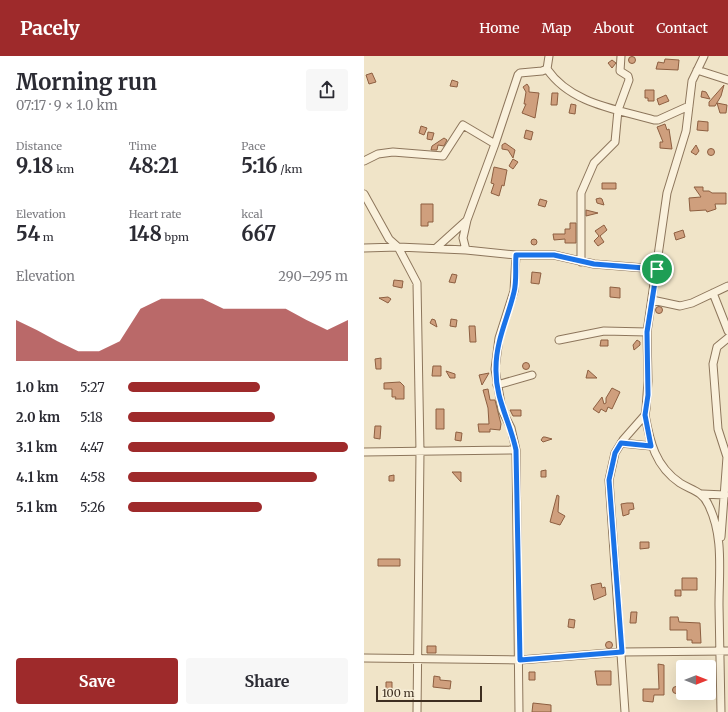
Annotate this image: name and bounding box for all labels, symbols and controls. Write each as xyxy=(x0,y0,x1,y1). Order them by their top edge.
text: Pacely xyxy=(20,16,80,40)
text: Home xyxy=(479,19,520,37)
text: Map xyxy=(542,19,571,37)
text: About xyxy=(593,19,634,37)
text: Contact xyxy=(656,19,708,37)
text: Morning run xyxy=(16,68,157,96)
button: share xyxy=(306,69,348,111)
text: 07:17 · 9 × 1.0 km xyxy=(16,97,118,114)
text: Distance xyxy=(16,139,62,153)
text: Time xyxy=(129,139,157,153)
text: Pace xyxy=(241,139,265,153)
text: 9.18 xyxy=(16,153,54,178)
text: 48:21 xyxy=(129,153,179,178)
text: 5:16 xyxy=(241,153,278,178)
text: km xyxy=(54,162,74,176)
text: /km xyxy=(278,162,302,176)
text: Elevation xyxy=(16,207,66,221)
text: Heart rate xyxy=(129,207,181,221)
text: kcal xyxy=(241,207,263,221)
text: 54 xyxy=(16,221,40,246)
text: 148 xyxy=(129,221,162,246)
text: 667 xyxy=(241,221,276,246)
text: m xyxy=(40,230,54,244)
text: bpm xyxy=(162,230,189,244)
pin xyxy=(640,252,674,286)
icon: arrive xyxy=(646,258,668,280)
text: Elevation xyxy=(16,268,75,285)
text: 290–295 m xyxy=(278,268,348,285)
text: 1.0 km xyxy=(16,379,59,396)
text: 5:27 xyxy=(80,379,105,396)
text: 2.0 km xyxy=(16,409,60,426)
text: 5:18 xyxy=(80,409,103,426)
text: 3.1 km xyxy=(16,439,57,456)
text: 4:47 xyxy=(80,439,104,456)
text: 4.1 km xyxy=(16,469,58,486)
text: 4:58 xyxy=(80,469,105,486)
text: 5.1 km xyxy=(16,499,57,516)
text: 5:26 xyxy=(80,499,105,516)
button: Save xyxy=(16,658,178,704)
button: Share xyxy=(186,658,348,704)
north arrow xyxy=(676,660,716,700)
map controls xyxy=(676,660,716,700)
scale bar xyxy=(376,684,482,703)
text: 100 m xyxy=(382,686,414,700)

